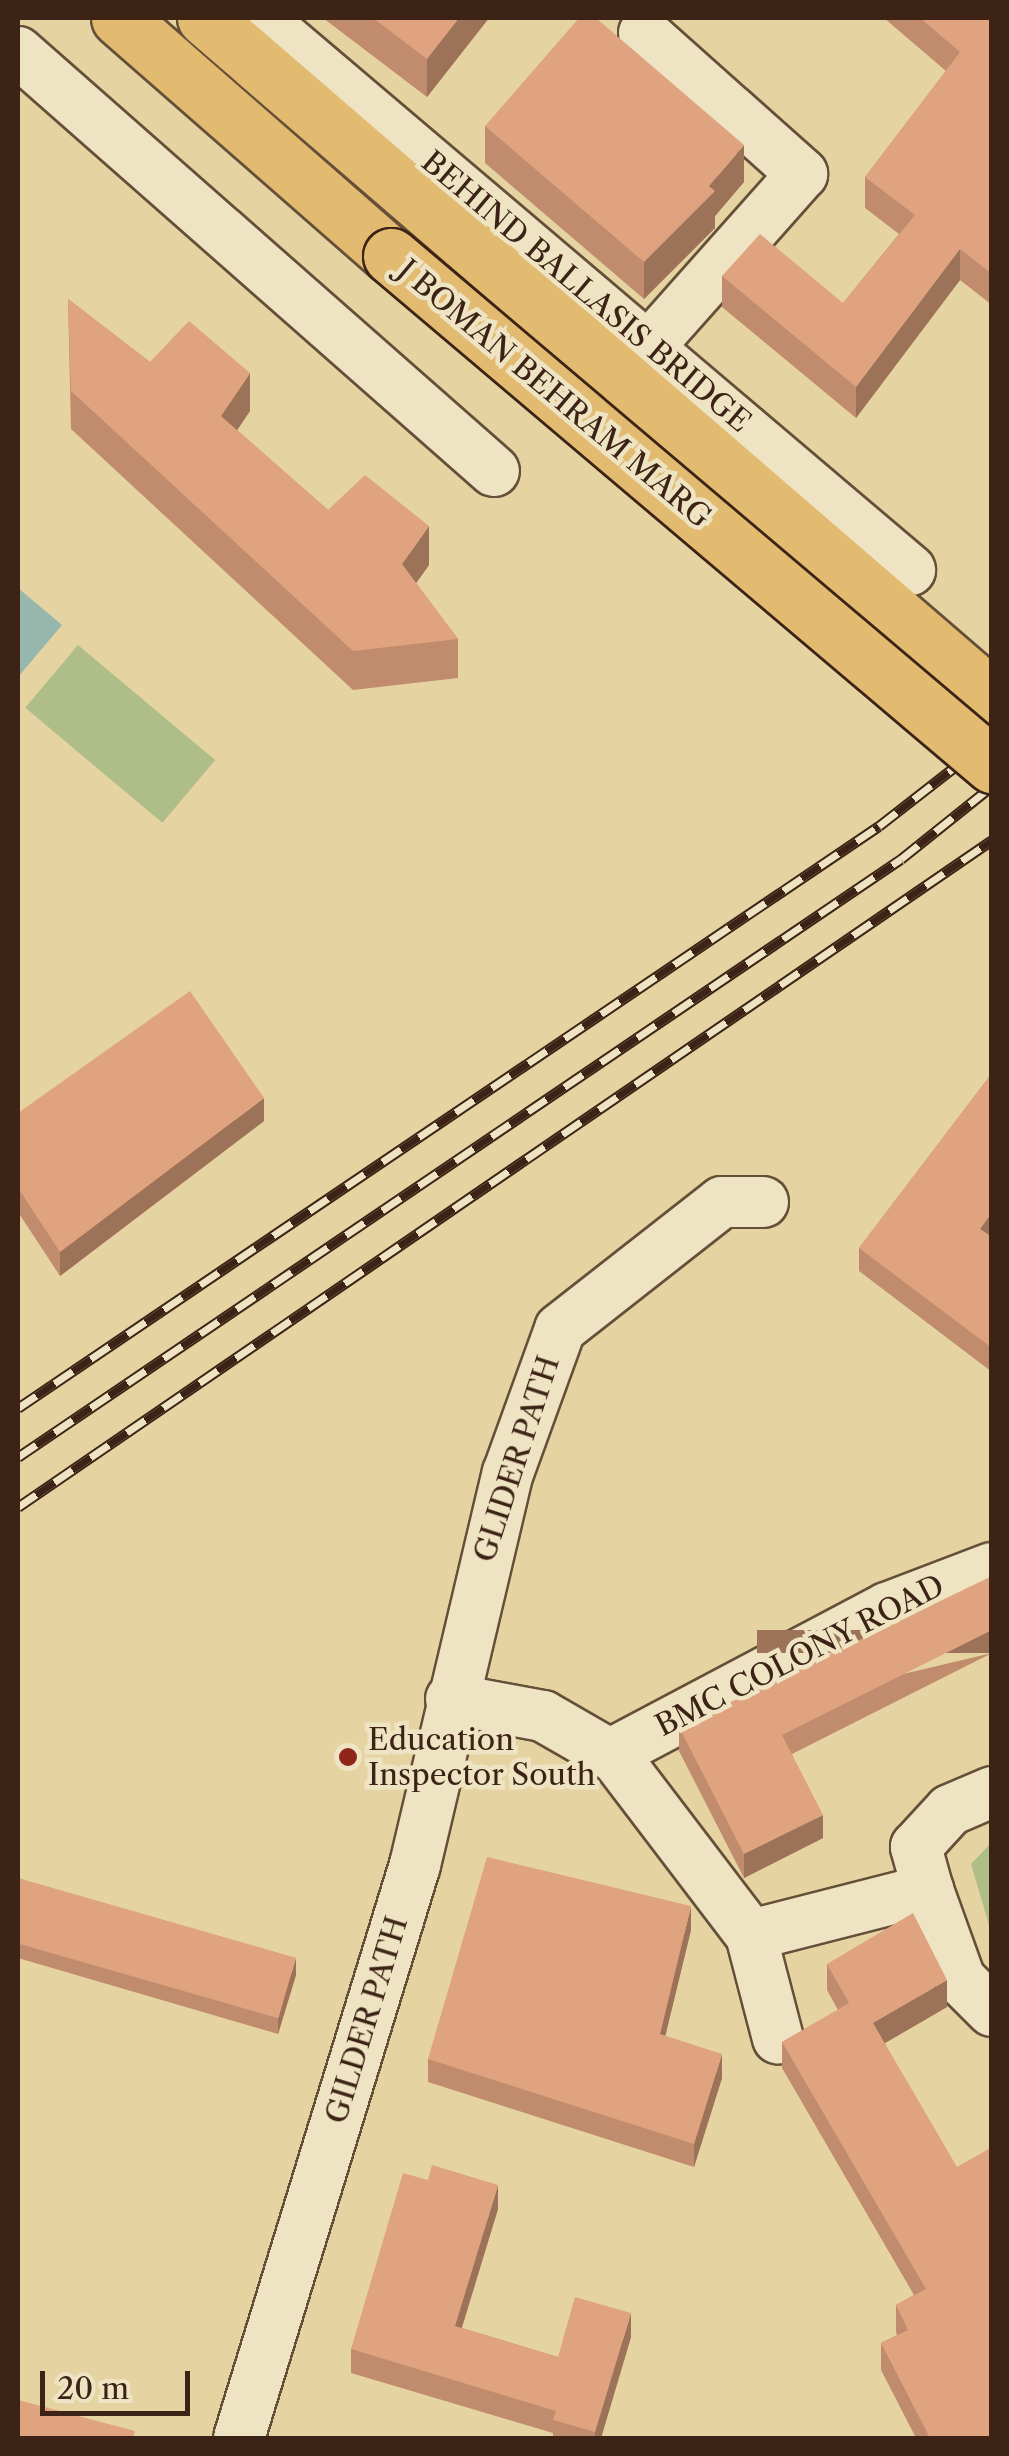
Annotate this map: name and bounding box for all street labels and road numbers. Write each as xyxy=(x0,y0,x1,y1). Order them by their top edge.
street label: BEHIND BALLASIS BRIDGE xyxy=(414,144,758,440)
street label: J BOMAN BEHRAM MARG xyxy=(390,252,718,536)
street label: GLIDER PATH xyxy=(466,1351,568,1567)
street label: BMC COLONY ROAD xyxy=(649,1567,951,1745)
street label: GILDER PATH xyxy=(318,1911,416,2129)

